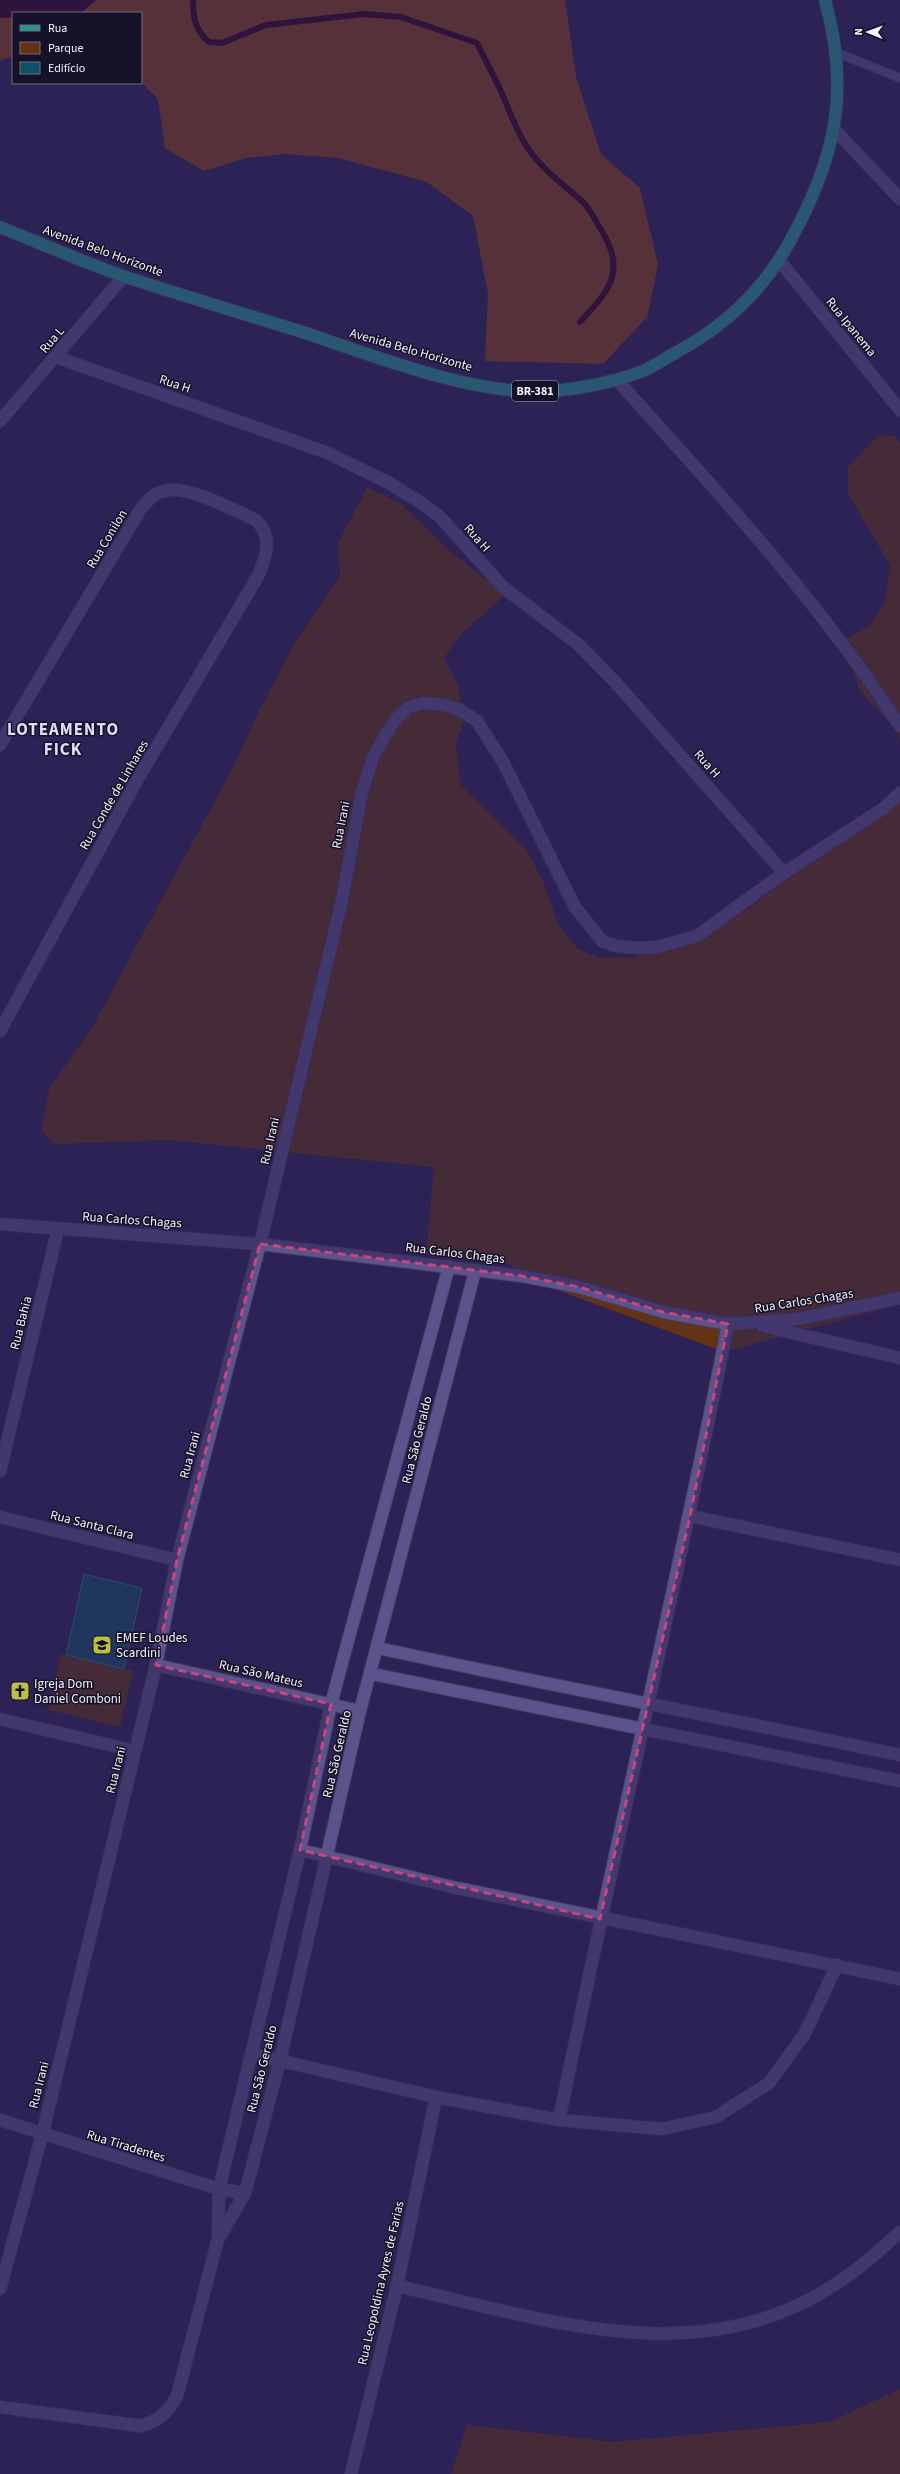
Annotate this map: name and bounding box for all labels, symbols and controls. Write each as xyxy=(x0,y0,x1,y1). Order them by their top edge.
legend xyxy=(12,12,142,84)
north arrow xyxy=(848,12,888,52)
text: Rua xyxy=(48,20,67,37)
text: N xyxy=(851,28,866,36)
text: Parque xyxy=(48,40,84,57)
text: Edifício xyxy=(48,60,85,77)
street label: Avenida Belo Horizonte xyxy=(40,221,166,281)
street label: Rua Ipanema xyxy=(821,294,881,360)
street label: Rua L xyxy=(35,323,69,357)
street label: Avenida Belo Horizonte xyxy=(348,324,474,376)
street label: Rua H xyxy=(157,370,193,398)
road number: BR-381 xyxy=(512,381,558,401)
street label: Rua Conilon xyxy=(82,506,132,572)
street label: Rua H xyxy=(460,520,494,556)
district label: LOTEAMENTO FICK xyxy=(7,718,119,762)
street label: Rua Conde de Linhares xyxy=(75,736,153,853)
street label: Rua H xyxy=(690,746,724,782)
street label: Rua Irani xyxy=(328,800,354,850)
street label: Rua Irani xyxy=(256,1116,284,1166)
street label: Rua Carlos Chagas xyxy=(82,1208,183,1233)
street label: Rua Carlos Chagas xyxy=(404,1238,506,1268)
street label: Rua Carlos Chagas xyxy=(753,1284,855,1318)
street label: Rua Bahia xyxy=(6,1294,36,1352)
street label: Rua São Geraldo xyxy=(397,1394,437,1486)
street label: Rua Irani xyxy=(175,1429,205,1481)
street label: Rua Santa Clara xyxy=(48,1506,136,1544)
place label: EMEF Loudes Scardini xyxy=(116,1629,188,1662)
school or university icon: EMEF Loudes Scardini xyxy=(91,1634,113,1656)
street label: Rua São Mateus xyxy=(217,1656,305,1693)
place label: Igreja Dom Daniel Comboni xyxy=(34,1675,121,1708)
church icon: Igreja Dom Daniel Comboni xyxy=(9,1680,31,1702)
street label: Rua São Geraldo xyxy=(318,1708,356,1800)
street label: Rua Irani xyxy=(101,1744,131,1796)
street label: Rua São Geraldo xyxy=(242,2023,282,2115)
street label: Rua Irani xyxy=(24,2059,54,2111)
street label: Rua Tiradentes xyxy=(84,2125,168,2167)
street label: Rua Leopoldina Ayres de Farias xyxy=(353,2199,409,2367)

